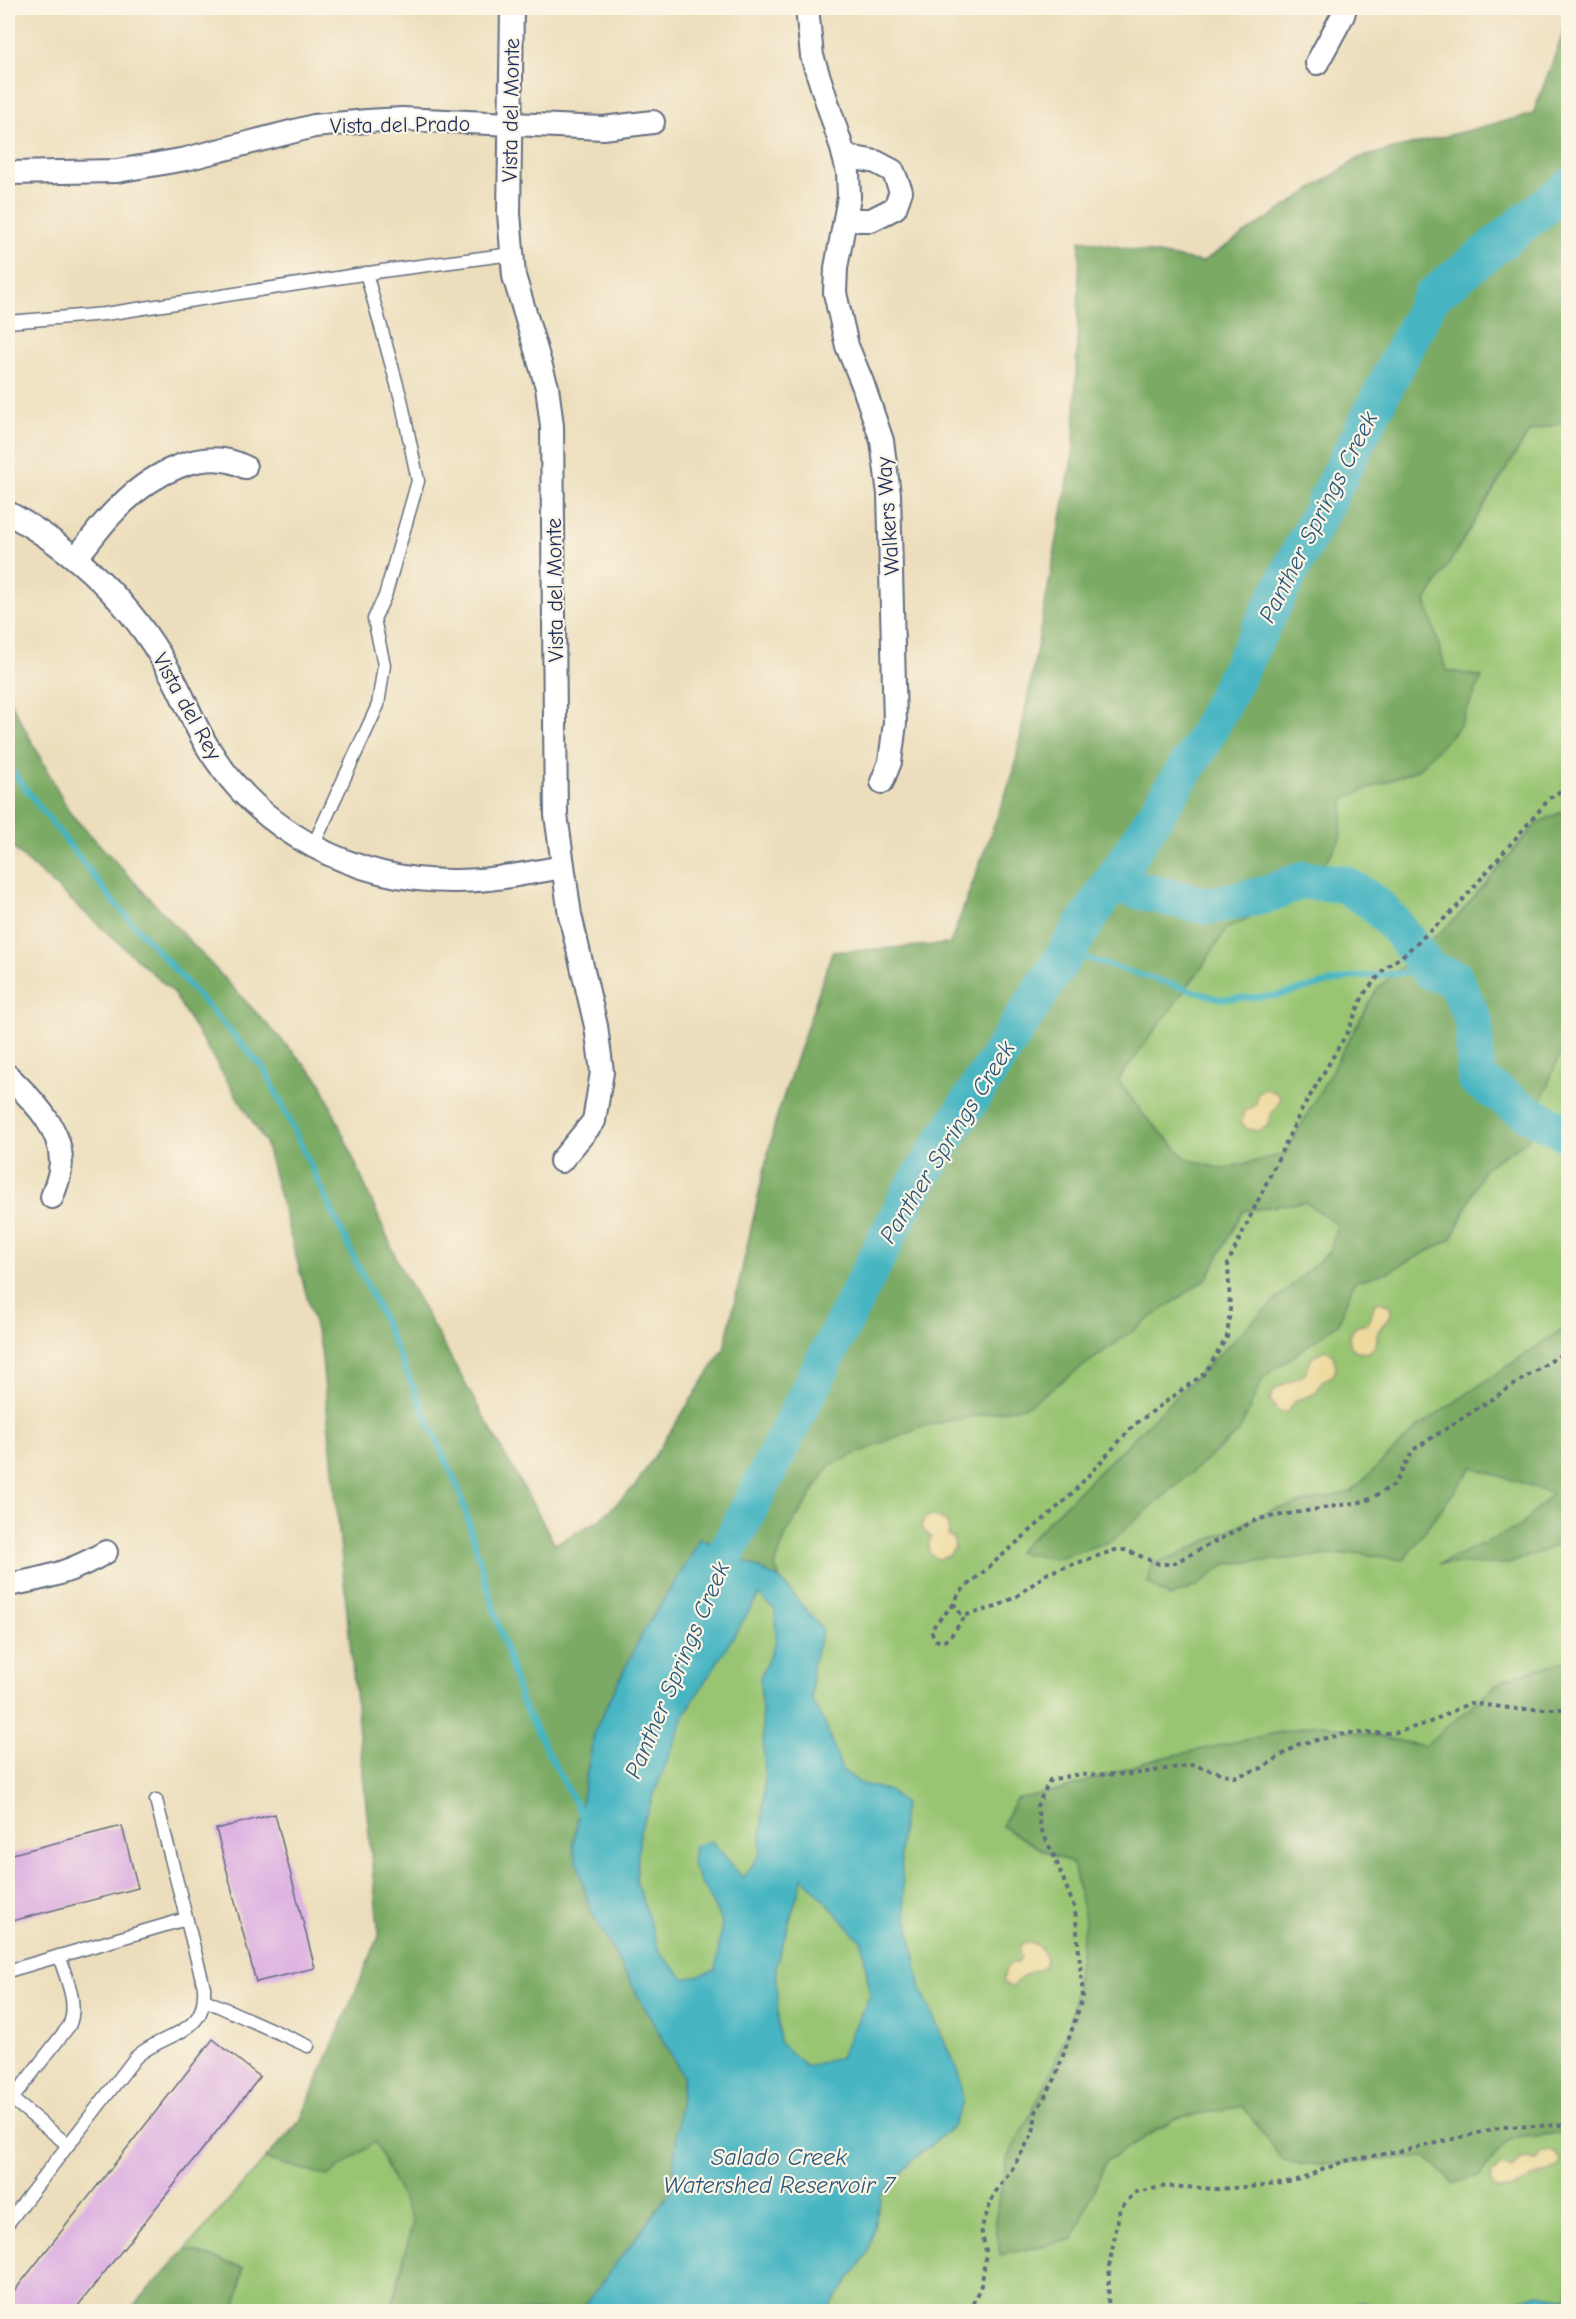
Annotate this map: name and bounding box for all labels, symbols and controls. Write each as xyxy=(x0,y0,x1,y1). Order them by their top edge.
street label: Vista del Monte xyxy=(497,38,525,182)
street label: Vista del Prado xyxy=(330,111,470,139)
water label: Panther Springs Creek xyxy=(1253,407,1384,627)
street label: Walkers Way xyxy=(871,456,905,576)
street label: Vista del Monte xyxy=(541,518,569,662)
street label: Vista del Rey xyxy=(147,648,227,765)
water label: Panther Springs Creek xyxy=(873,1036,1021,1248)
water label: Panther Springs Creek xyxy=(619,1557,736,1783)
water label: Salado Creek Watershed Reservoir 7 xyxy=(663,2143,896,2199)

